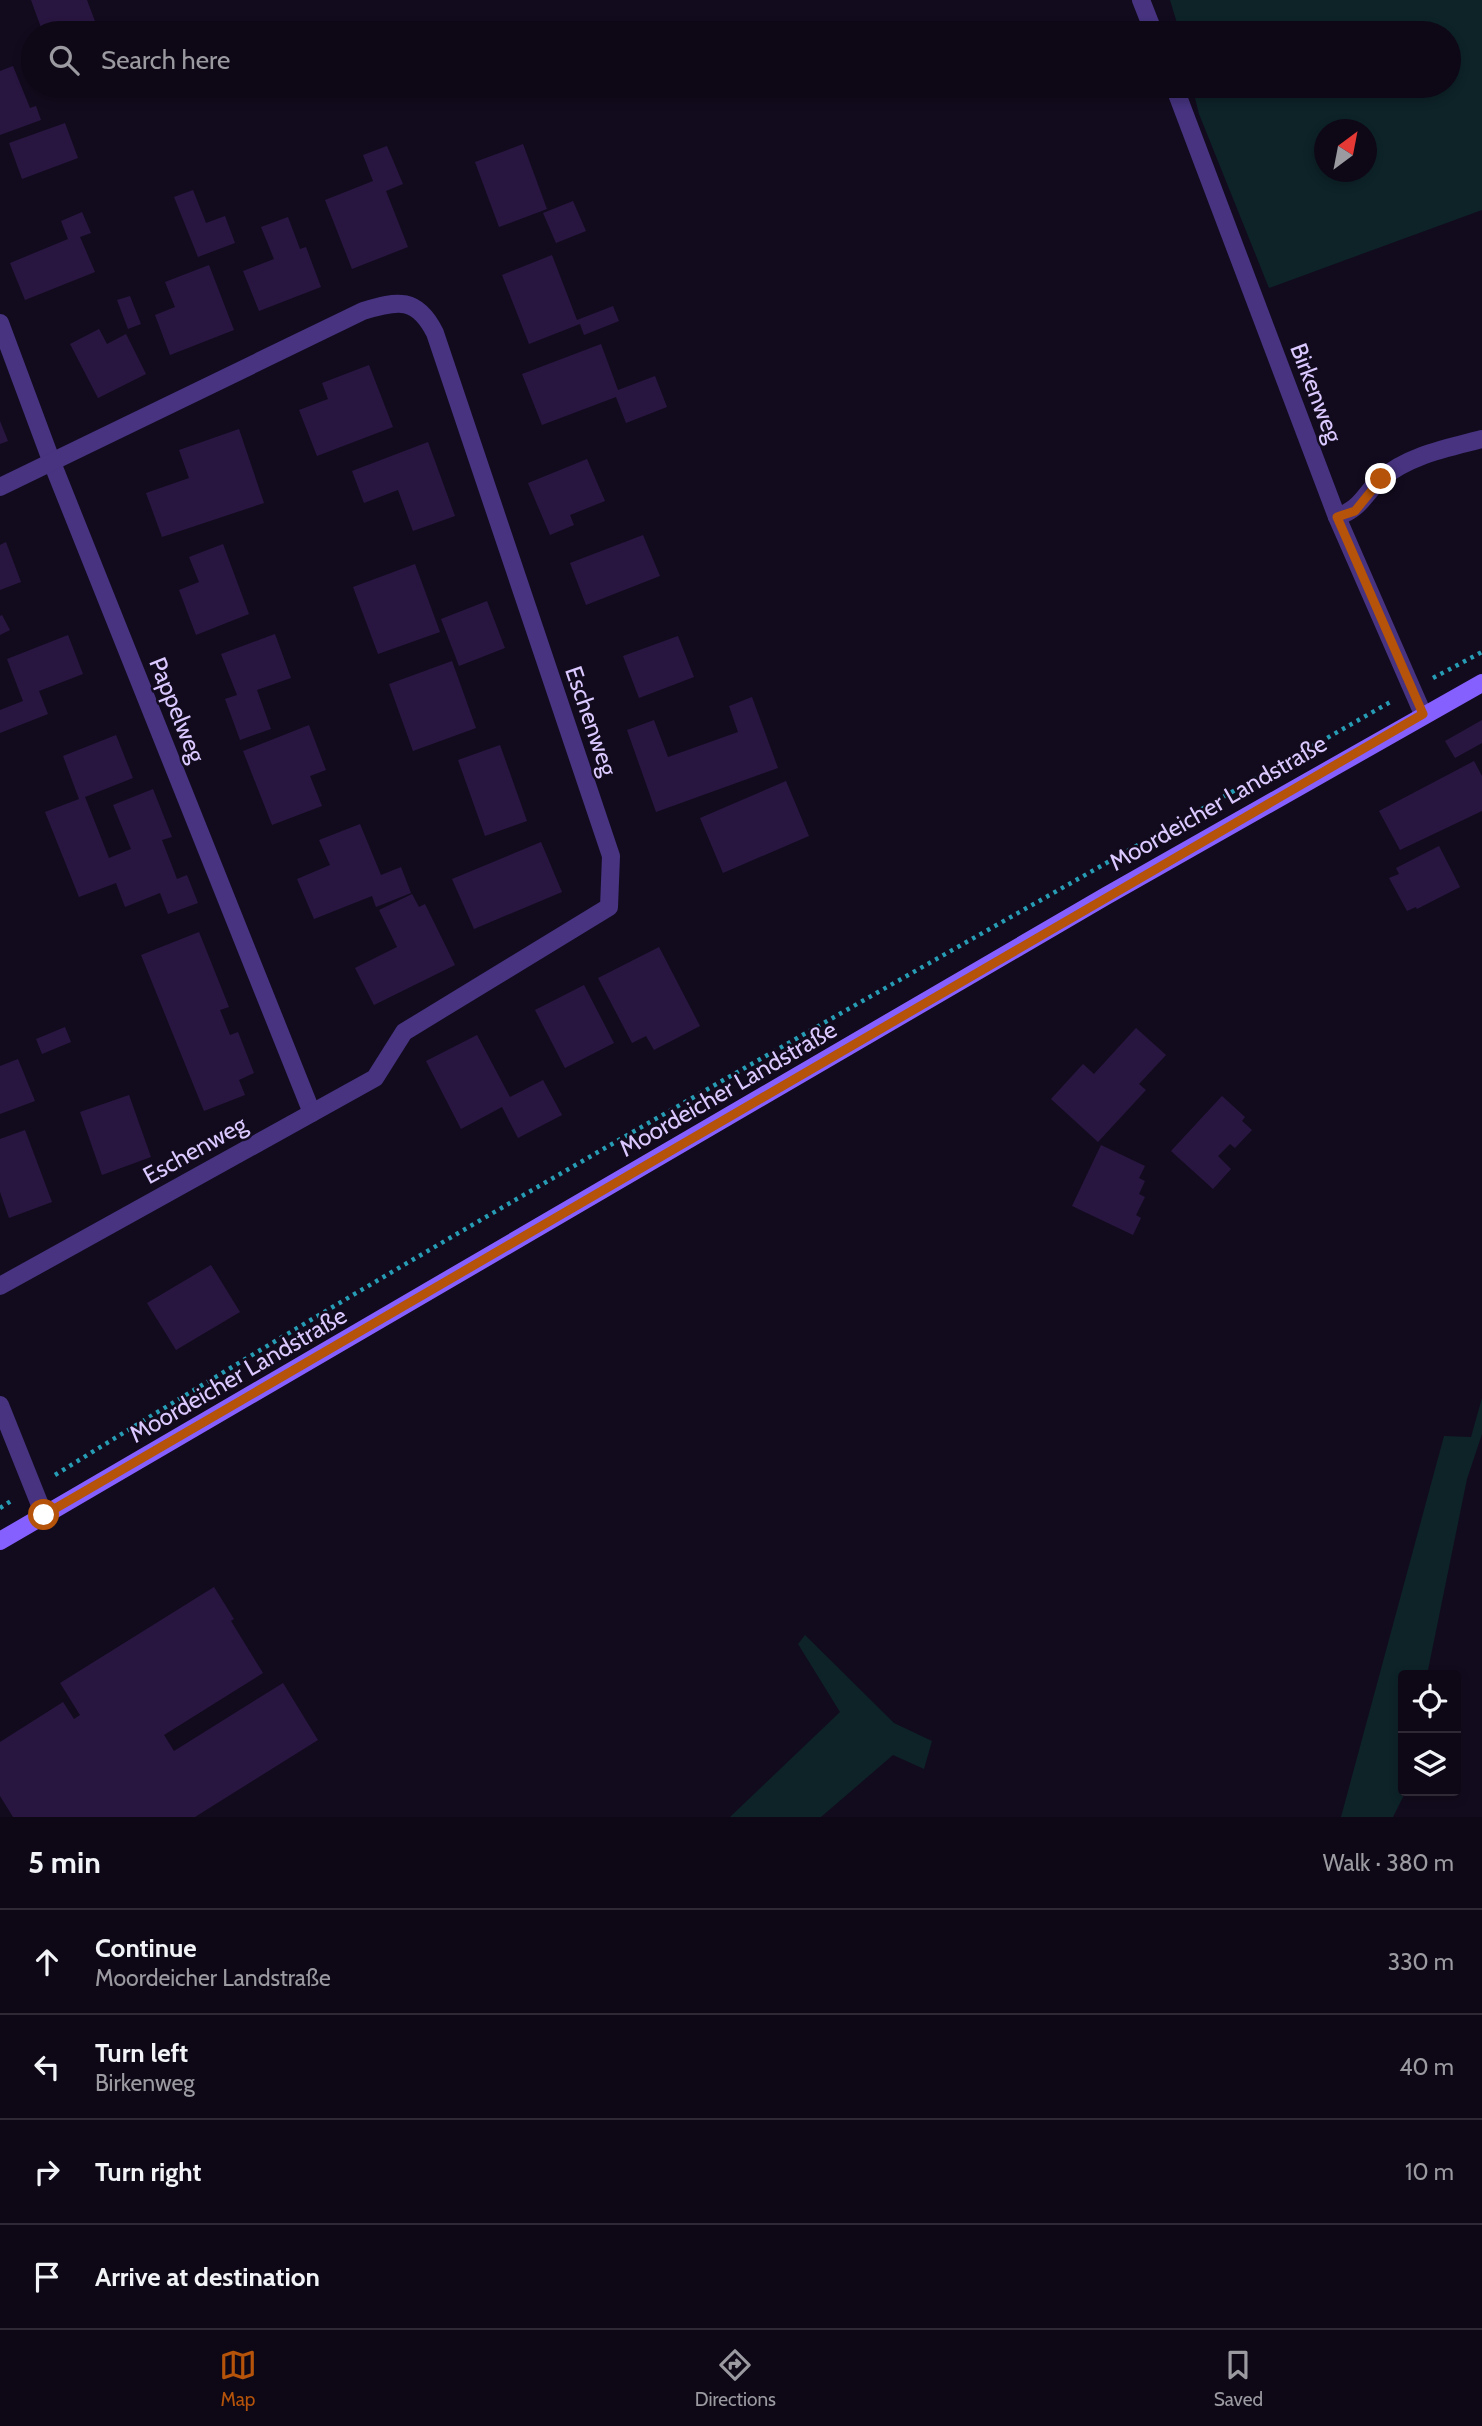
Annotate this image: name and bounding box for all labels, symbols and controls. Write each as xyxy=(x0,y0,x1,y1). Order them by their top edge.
search box xyxy=(21,21,1461,98)
icon: search xyxy=(45,41,83,79)
text: Search here xyxy=(101,44,230,76)
north arrow xyxy=(1314,119,1377,182)
street label: Birkenweg xyxy=(1284,339,1349,448)
route end xyxy=(1365,463,1396,494)
street label: Pappelweg xyxy=(143,653,212,768)
street label: Eschenweg xyxy=(559,662,624,780)
street label: Moordeicher Landstraße xyxy=(1104,729,1332,877)
street label: Moordeicher Landstraße xyxy=(614,1015,842,1163)
street label: Eschenweg xyxy=(138,1109,253,1190)
street label: Moordeicher Landstraße xyxy=(124,1301,352,1449)
route start xyxy=(28,1499,59,1530)
map controls xyxy=(1398,1670,1461,1796)
button: locate xyxy=(1398,1670,1461,1733)
button: layers xyxy=(1398,1733,1461,1796)
text: 5 min xyxy=(28,1844,101,1881)
text: Walk · 380 m xyxy=(1323,1849,1454,1877)
text: Continue xyxy=(95,1932,197,1964)
icon: ahead xyxy=(28,1943,66,1981)
text: 330 m xyxy=(1388,1948,1454,1976)
text: Moordeicher Landstraße xyxy=(95,1964,331,1992)
text: Turn left xyxy=(95,2037,188,2069)
icon: left xyxy=(28,2048,66,2086)
text: 40 m xyxy=(1399,2053,1454,2081)
text: Birkenweg xyxy=(95,2069,195,2097)
icon: right xyxy=(28,2153,66,2191)
text: Turn right xyxy=(95,2156,201,2188)
text: 10 m xyxy=(1405,2158,1454,2186)
icon: arrive xyxy=(28,2258,66,2296)
text: Arrive at destination xyxy=(95,2261,320,2293)
tab: Map xyxy=(219,2346,257,2411)
tab: Directions xyxy=(695,2346,776,2411)
tab: Saved xyxy=(1214,2346,1263,2411)

